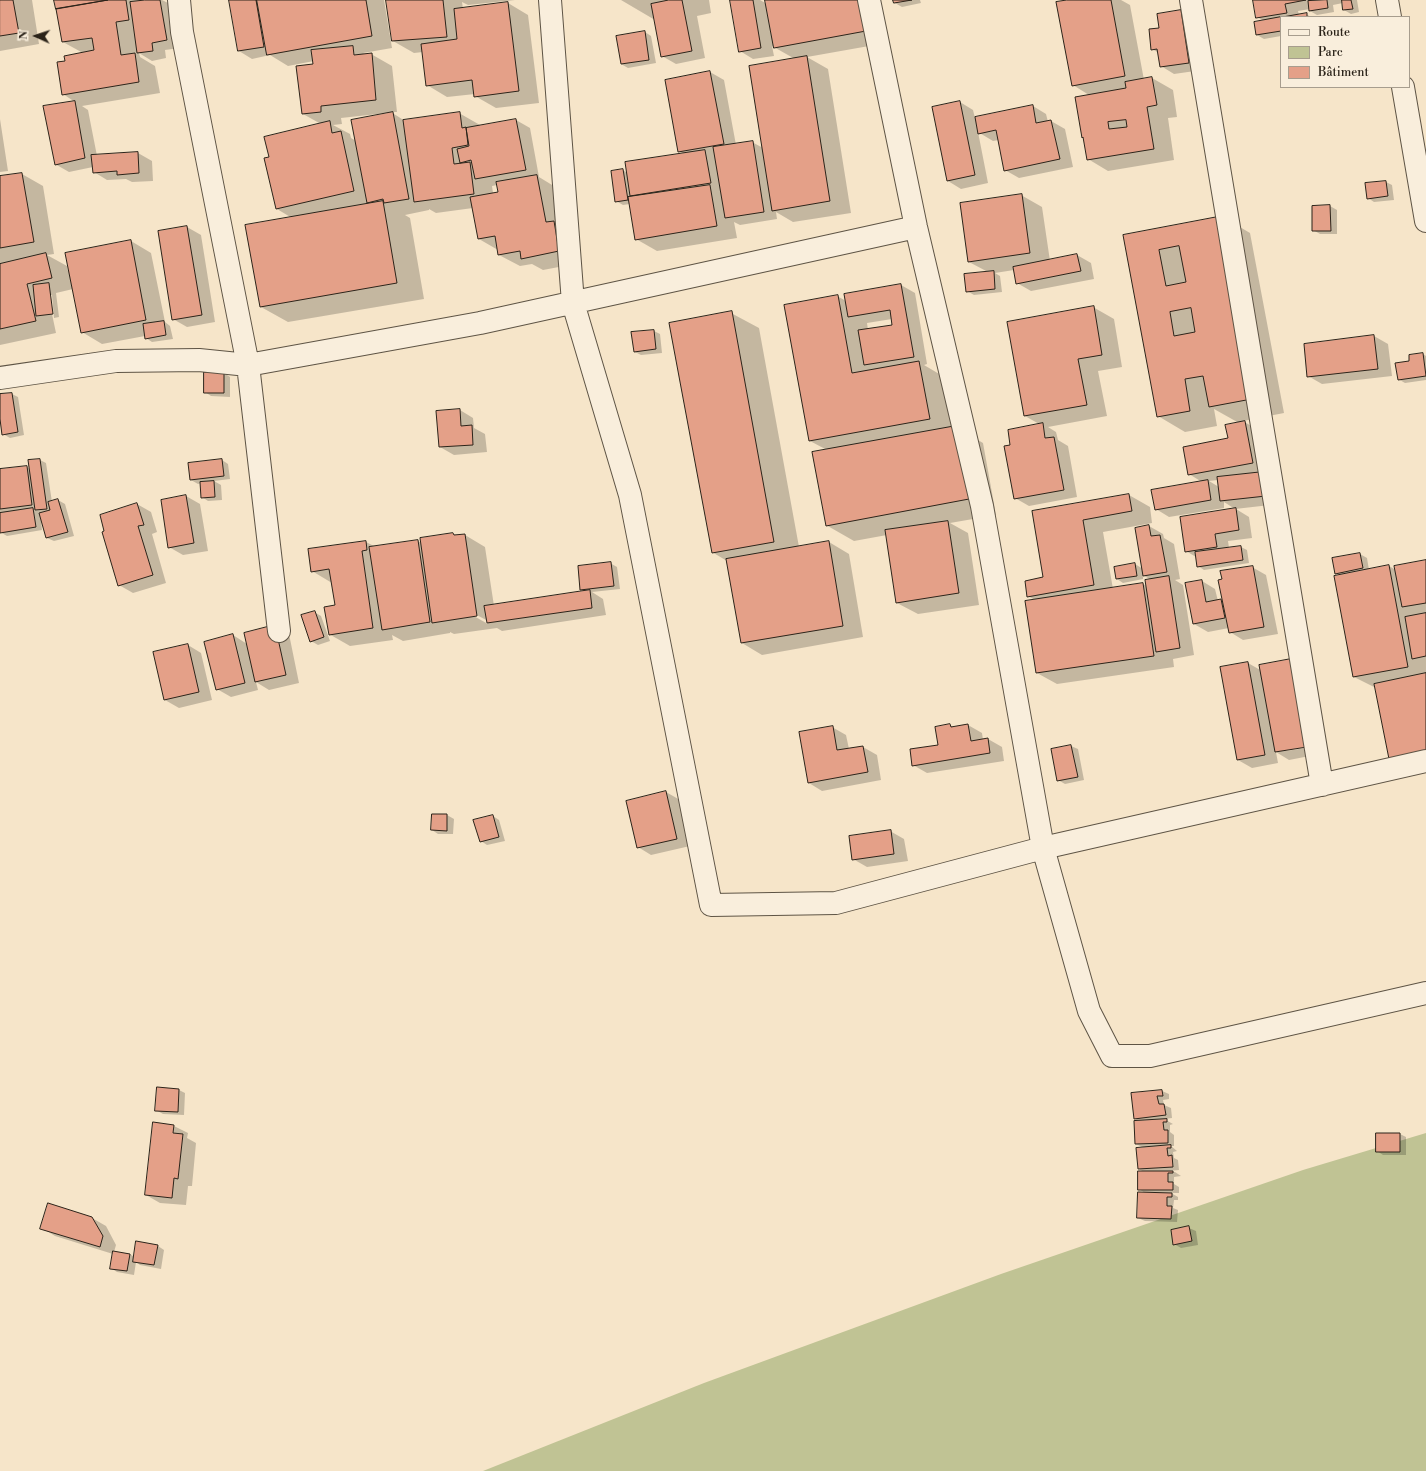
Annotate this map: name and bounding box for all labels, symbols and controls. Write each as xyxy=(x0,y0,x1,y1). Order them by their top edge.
north arrow xyxy=(16,16,56,56)
legend xyxy=(1280,16,1410,88)
text: Route xyxy=(1318,25,1350,40)
text: N xyxy=(17,31,31,40)
text: Parc xyxy=(1318,45,1343,60)
text: Bâtiment xyxy=(1318,65,1369,80)

